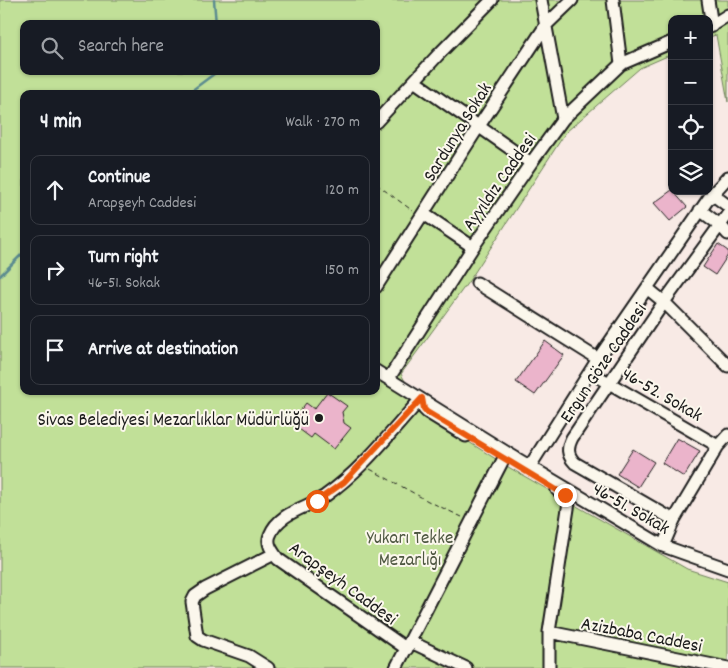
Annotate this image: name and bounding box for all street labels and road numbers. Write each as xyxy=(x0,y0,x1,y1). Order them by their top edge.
street label: Sardunya Sokak xyxy=(418,78,500,188)
street label: Ayyıldız Caddesi xyxy=(457,128,545,237)
street label: Ergun Göze Caddesi xyxy=(555,298,655,429)
street label: 46-52. Sokak xyxy=(616,362,707,430)
street label: 46-51. Sokak xyxy=(586,477,674,543)
street label: Arapşeyh Caddesi xyxy=(282,536,402,634)
street label: Azizbaba Caddesi xyxy=(578,611,705,662)

